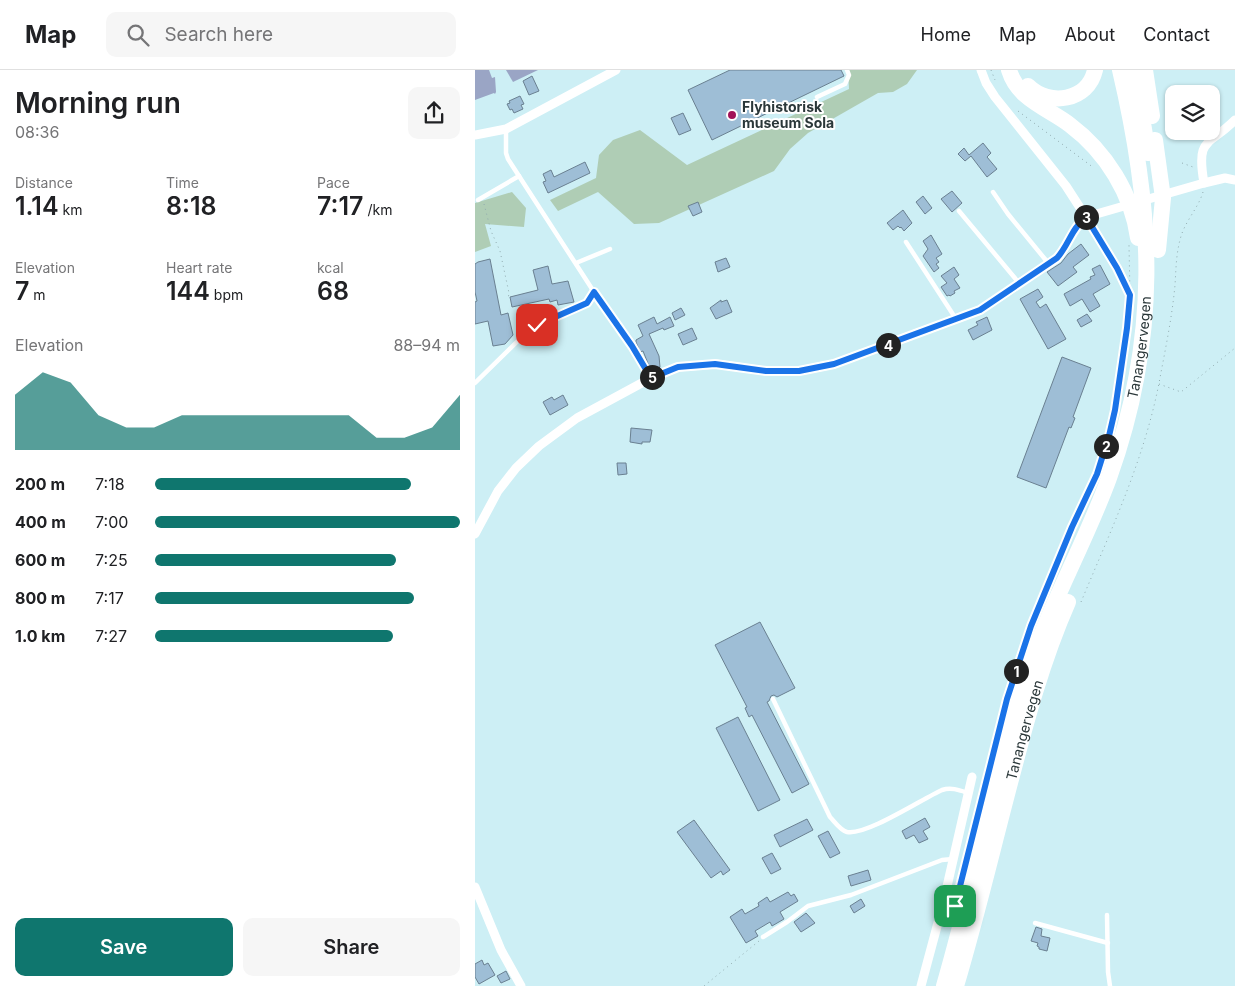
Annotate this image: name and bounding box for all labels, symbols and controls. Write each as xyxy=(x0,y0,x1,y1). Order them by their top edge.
search box xyxy=(106,12,456,57)
text: Map xyxy=(25,20,76,49)
icon: search xyxy=(124,21,152,49)
text: Search here xyxy=(164,23,273,46)
text: Home xyxy=(921,24,971,45)
text: Map xyxy=(999,24,1036,45)
text: About xyxy=(1064,24,1115,45)
text: Contact xyxy=(1143,24,1210,45)
map controls xyxy=(1165,85,1220,140)
button: layers xyxy=(1165,85,1220,140)
text: Morning run xyxy=(15,86,181,120)
button: share xyxy=(408,87,460,139)
place label: Flyhistorisk museum Sola xyxy=(742,98,834,131)
marker: Flyhistorisk museum Sola xyxy=(726,109,738,121)
text: 08:36 xyxy=(15,122,59,142)
text: Distance xyxy=(15,174,73,191)
text: Time xyxy=(166,174,199,191)
text: Pace xyxy=(317,174,350,191)
text: 1.14 xyxy=(15,191,59,221)
text: 8:18 xyxy=(166,191,217,221)
text: 7:17 xyxy=(317,191,364,221)
text: km xyxy=(59,201,82,218)
text: /km xyxy=(364,201,392,218)
pin: 3 xyxy=(1073,204,1099,230)
text: 3 xyxy=(1082,209,1091,226)
text: Elevation xyxy=(15,259,75,276)
text: Heart rate xyxy=(166,259,232,276)
text: kcal xyxy=(317,259,344,276)
text: 7 xyxy=(15,276,29,306)
text: 144 xyxy=(166,276,210,306)
text: 68 xyxy=(317,276,349,306)
text: m xyxy=(29,286,46,303)
text: bpm xyxy=(210,286,243,303)
street label: Tanangervegen xyxy=(1123,296,1154,400)
pin xyxy=(516,304,558,346)
icon: check xyxy=(523,311,551,339)
pin: 4 xyxy=(875,332,901,358)
text: Elevation xyxy=(15,335,84,355)
text: 88–94 m xyxy=(393,335,460,355)
text: 4 xyxy=(884,337,893,354)
pin: 5 xyxy=(639,364,665,390)
text: 5 xyxy=(648,369,657,386)
pin: 2 xyxy=(1093,434,1119,458)
text: 2 xyxy=(1102,438,1111,455)
text: 200 m xyxy=(15,474,65,494)
text: 7:18 xyxy=(95,474,125,494)
text: 400 m xyxy=(15,512,66,532)
text: 7:00 xyxy=(95,512,128,532)
text: 600 m xyxy=(15,550,65,570)
text: 7:25 xyxy=(95,550,128,570)
text: 800 m xyxy=(15,588,65,608)
text: 7:17 xyxy=(95,588,124,608)
text: 1.0 km xyxy=(15,626,65,646)
text: 7:27 xyxy=(95,626,127,646)
pin: 1 xyxy=(1003,658,1029,684)
text: 1 xyxy=(1013,663,1020,680)
street label: Tanangervegen xyxy=(1002,678,1046,782)
pin xyxy=(934,885,976,927)
icon: arrive xyxy=(941,892,969,920)
button: Save xyxy=(15,918,233,976)
button: Share xyxy=(243,918,460,976)

